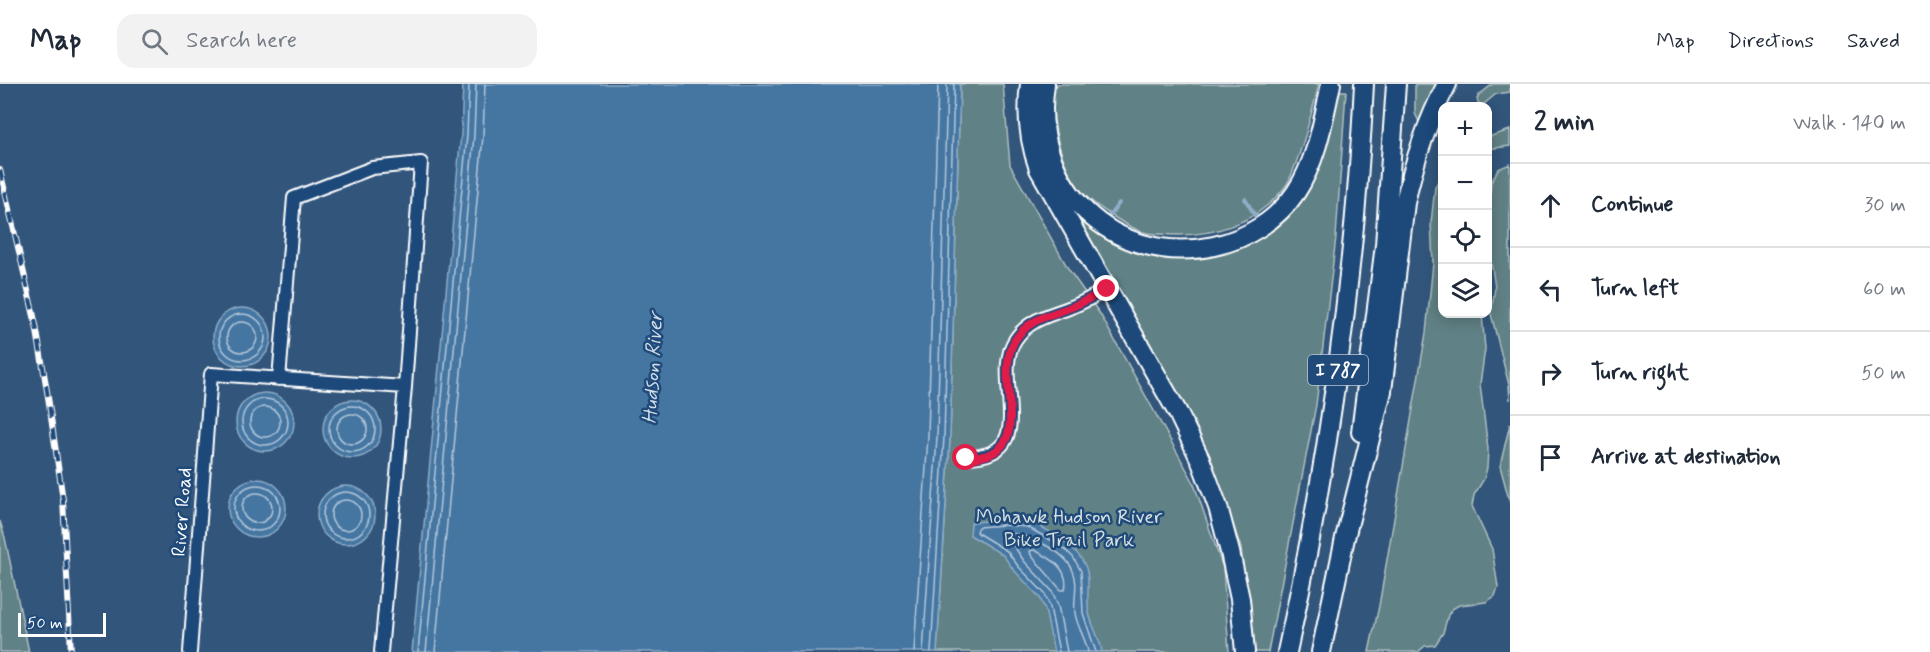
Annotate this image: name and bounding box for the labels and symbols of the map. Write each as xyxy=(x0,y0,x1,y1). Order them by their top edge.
route end xyxy=(1093,275,1119,301)
water label: Hudson River xyxy=(636,309,670,425)
road number: I 787 xyxy=(1308,355,1368,385)
route start xyxy=(952,444,978,470)
street label: River Road xyxy=(166,467,199,558)
park label: Mohawk Hudson River Bike Trail Park xyxy=(976,504,1163,554)
scale bar xyxy=(18,610,106,638)

